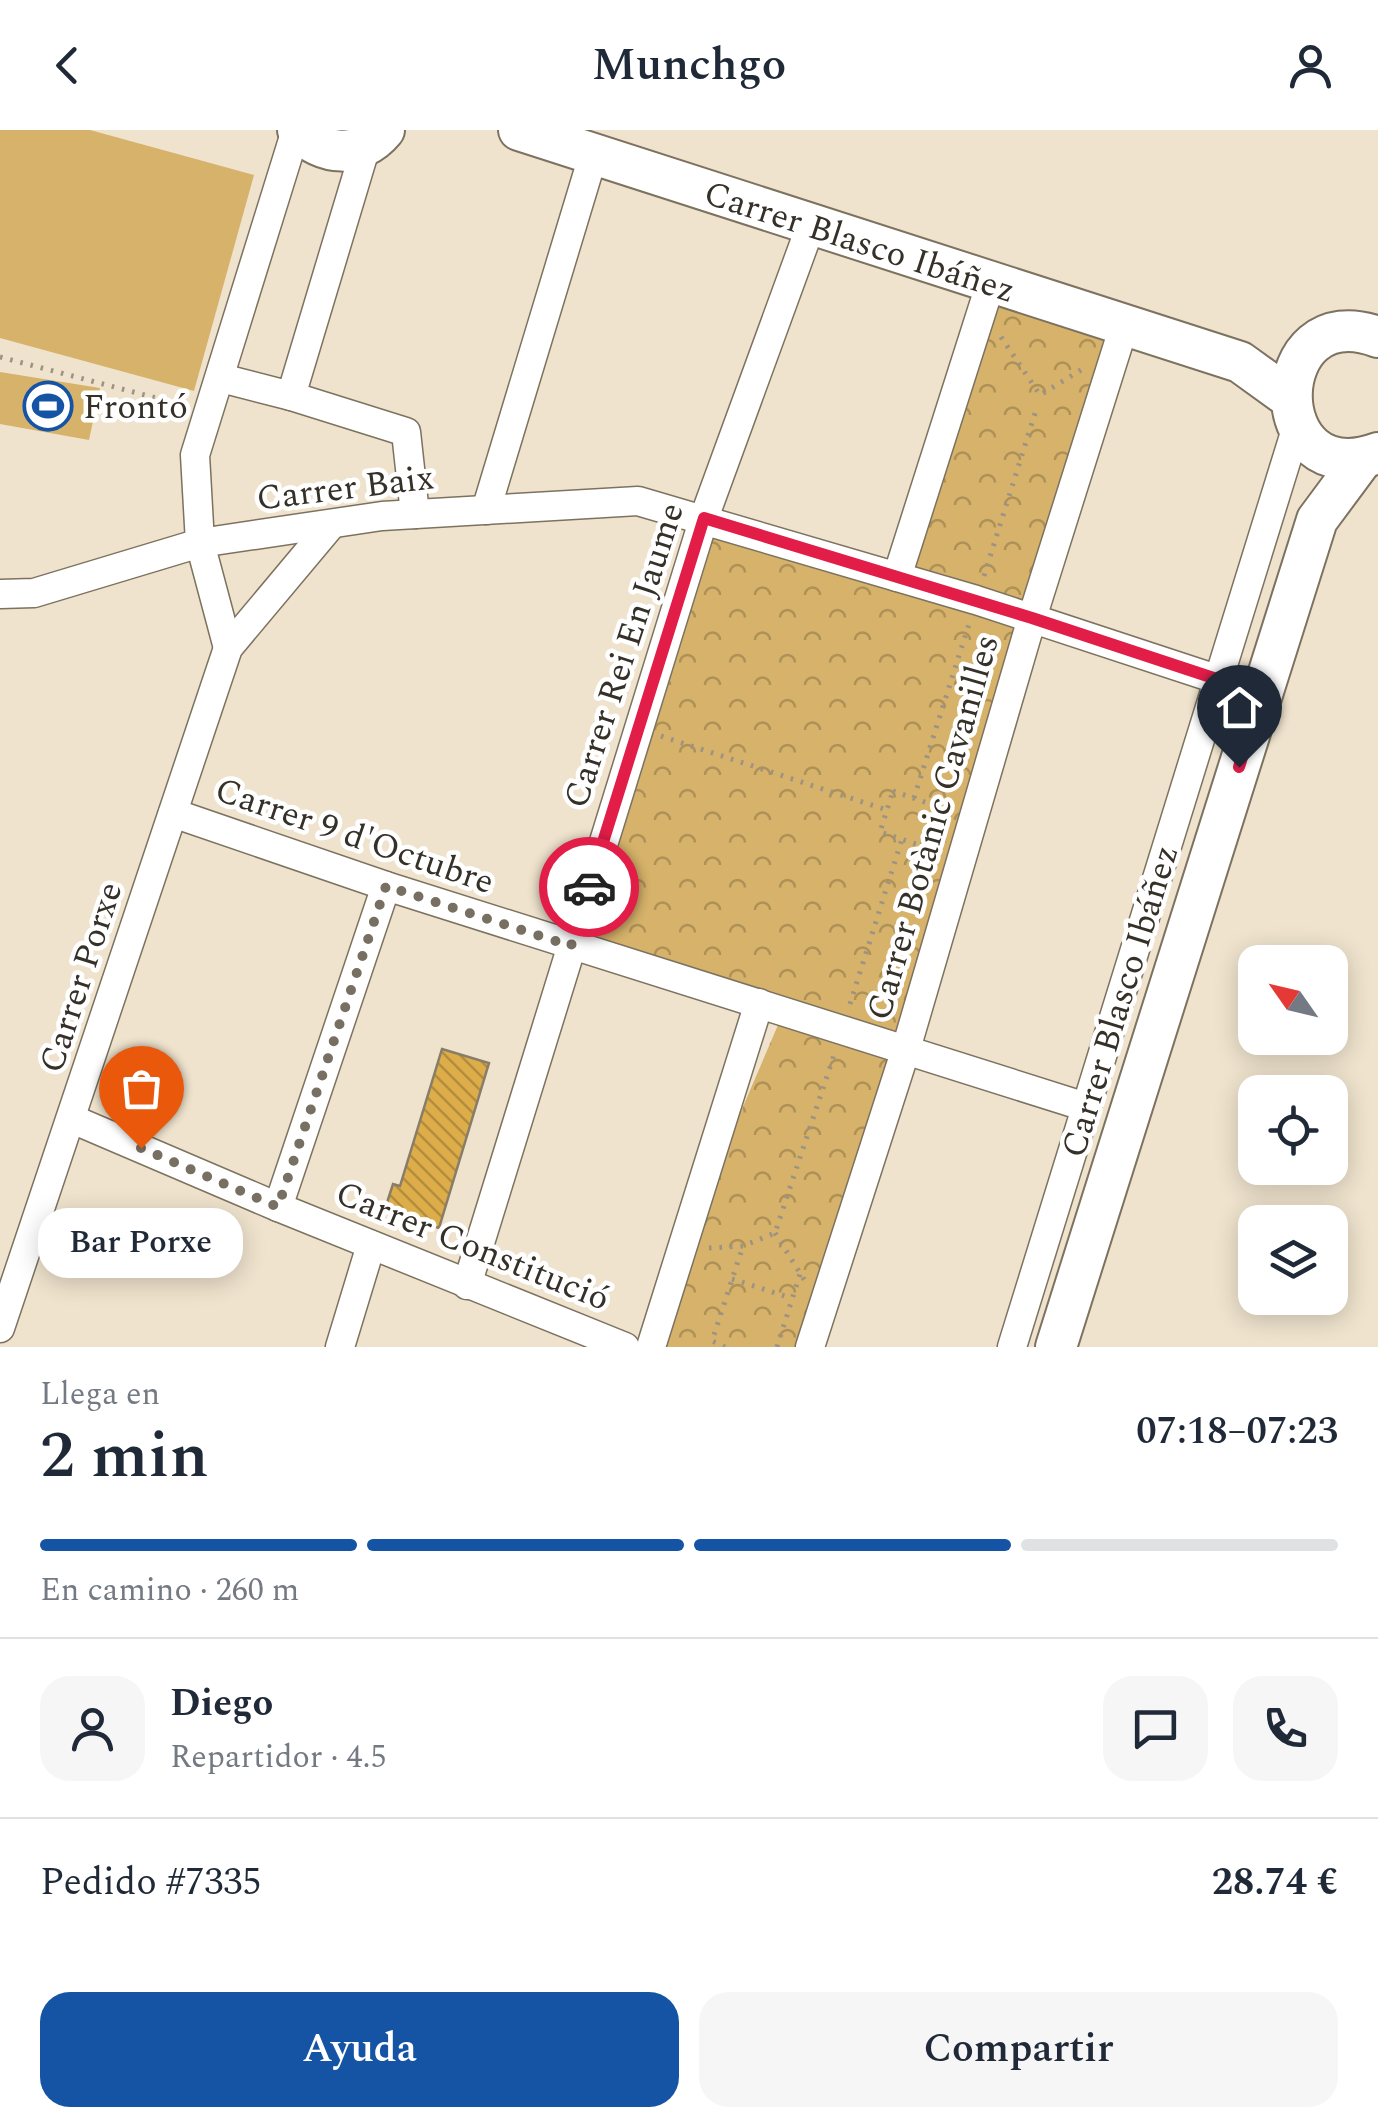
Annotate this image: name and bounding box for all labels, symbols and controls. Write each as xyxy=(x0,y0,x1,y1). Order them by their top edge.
text: Munchgo xyxy=(592,31,786,100)
icon: back xyxy=(40,38,95,93)
icon: person xyxy=(1283,38,1338,93)
street label: Carrer Blasco Ibáñez xyxy=(697,167,1022,318)
sports icon: Frontó xyxy=(22,380,74,432)
place label: Frontó xyxy=(83,381,188,434)
street label: Carrer Baix xyxy=(253,451,437,526)
street label: Carrer Rei En Jaume xyxy=(550,496,699,815)
street label: Carrer Botànic Cavanilles xyxy=(853,629,1014,1026)
pin xyxy=(1197,665,1282,768)
icon: home xyxy=(1212,680,1267,735)
street label: Carrer 9 d'Octubre xyxy=(208,764,501,909)
courier xyxy=(539,837,639,937)
street label: Carrer Blasco Ibáñez xyxy=(1048,839,1193,1164)
icon: car xyxy=(562,860,617,915)
street label: Carrer Porxe xyxy=(26,875,137,1080)
north arrow xyxy=(1238,945,1348,1055)
map controls xyxy=(1238,945,1348,1315)
pin xyxy=(99,1046,184,1149)
icon: bag xyxy=(114,1061,169,1116)
button: locate xyxy=(1238,1075,1348,1185)
street label: Carrer Constitució xyxy=(327,1167,617,1326)
button: layers xyxy=(1238,1205,1348,1315)
callout: Bar Porxe xyxy=(38,1208,244,1278)
text: Bar Porxe xyxy=(69,1218,212,1267)
text: Llega en xyxy=(40,1370,160,1419)
text: 07:18–07:23 xyxy=(1136,1403,1338,1461)
text: 2 min xyxy=(40,1407,209,1506)
text: En camino · 260 m xyxy=(40,1566,299,1615)
text: Diego xyxy=(170,1675,273,1733)
button: person xyxy=(40,1676,145,1781)
button: chat xyxy=(1103,1676,1208,1781)
button: phone xyxy=(1233,1676,1338,1781)
text: Repartidor · 4.5 xyxy=(170,1733,387,1782)
text: Pedido #7335 xyxy=(40,1854,261,1912)
text: 28.74 € xyxy=(1212,1854,1338,1912)
button: Ayuda xyxy=(40,1992,679,2107)
button: Compartir xyxy=(699,1992,1338,2107)

